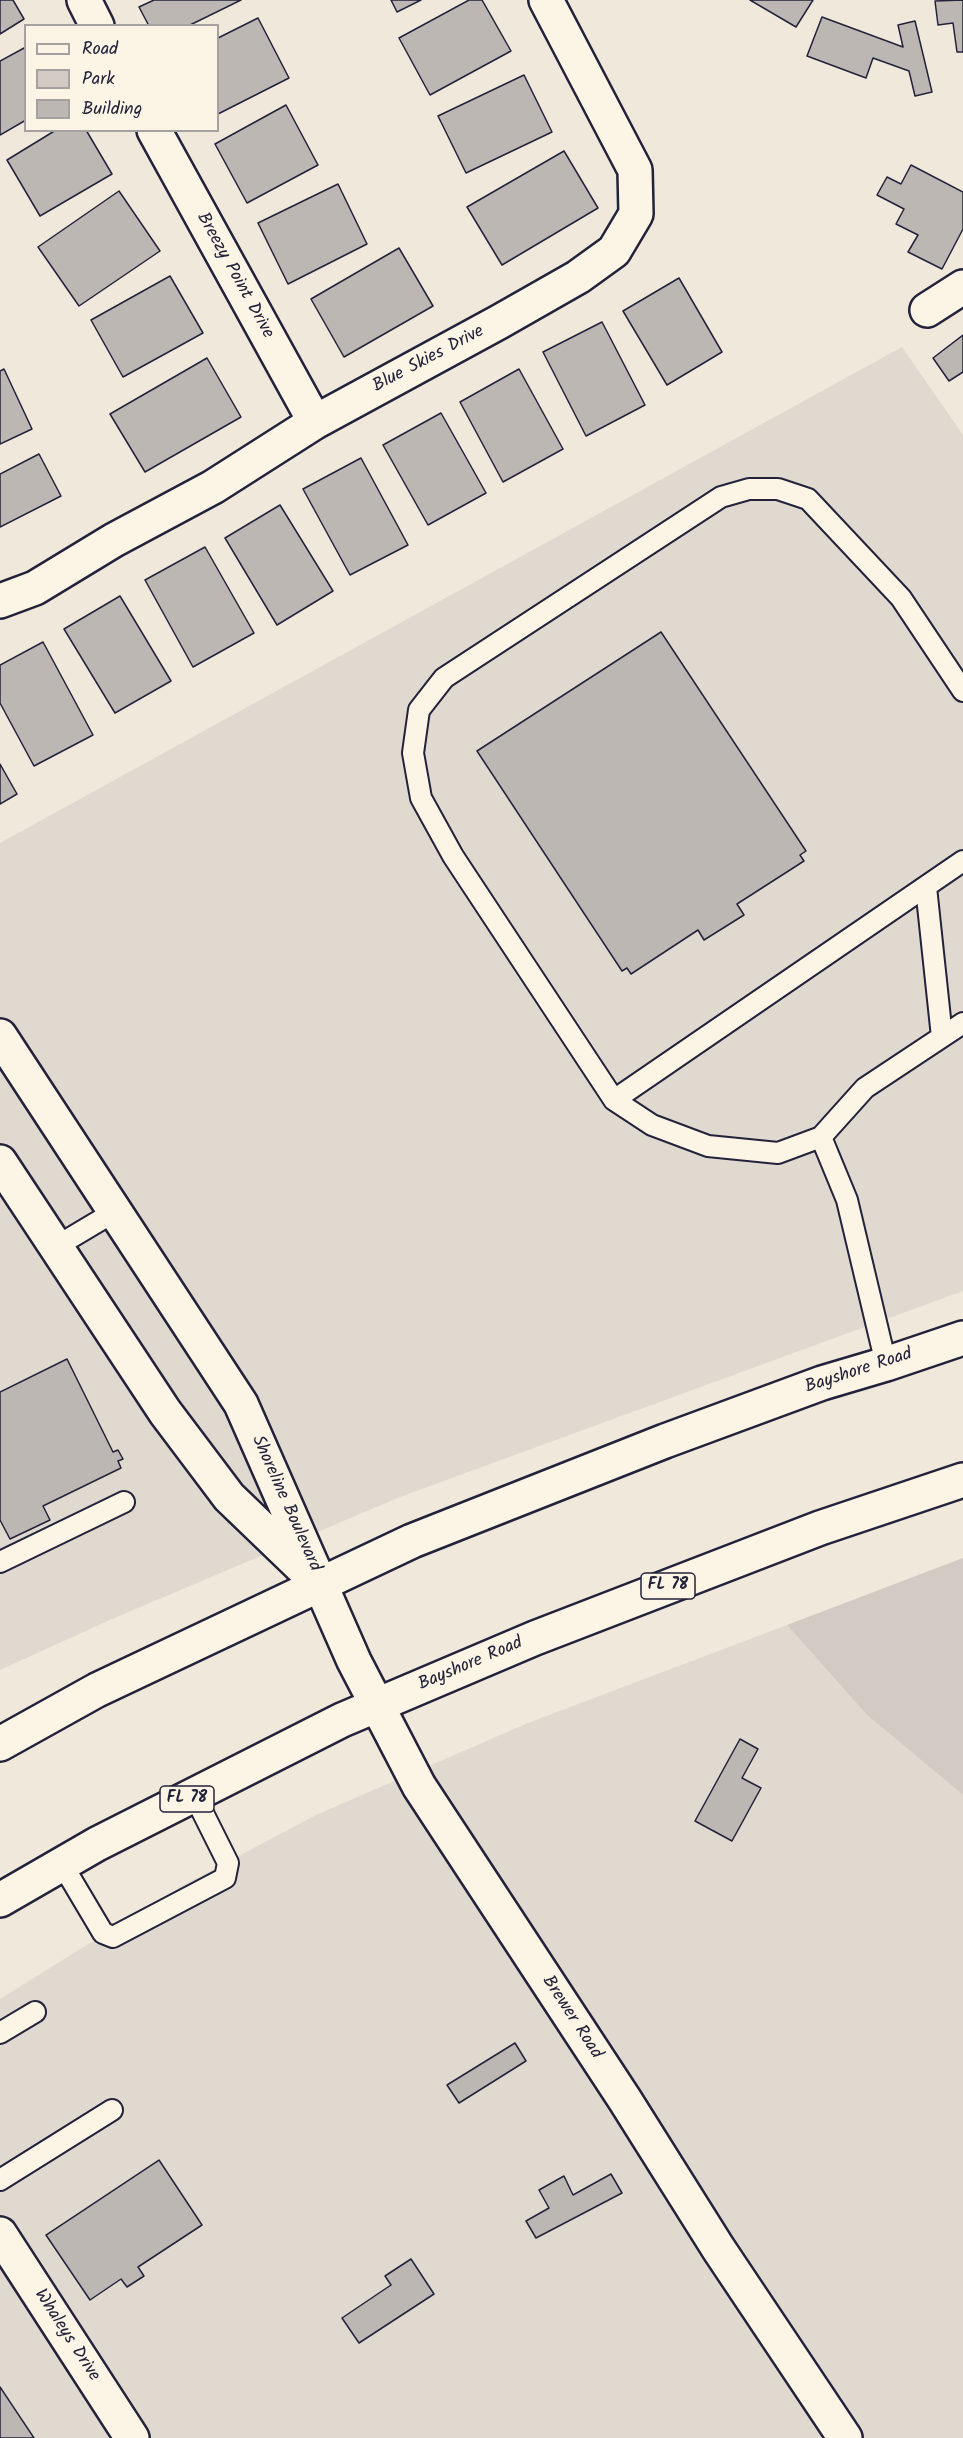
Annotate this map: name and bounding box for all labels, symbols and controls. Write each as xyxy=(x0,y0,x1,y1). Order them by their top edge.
legend xyxy=(24,24,219,132)
text: Road xyxy=(82,35,118,64)
text: Park xyxy=(82,65,115,94)
text: Building xyxy=(82,95,142,124)
street label: Breezy Point Drive xyxy=(190,209,278,343)
street label: Blue Skies Drive xyxy=(370,322,488,398)
street label: Bayshore Road xyxy=(803,1345,915,1399)
street label: Shoreline Boulevard xyxy=(245,1433,325,1575)
road number: FL 78 xyxy=(641,1573,695,1599)
street label: Bayshore Road xyxy=(416,1633,526,1697)
road number: FL 78 xyxy=(160,1786,214,1812)
street label: Brewer Road xyxy=(536,1972,606,2064)
street label: Whaleys Drive xyxy=(28,2286,104,2386)

